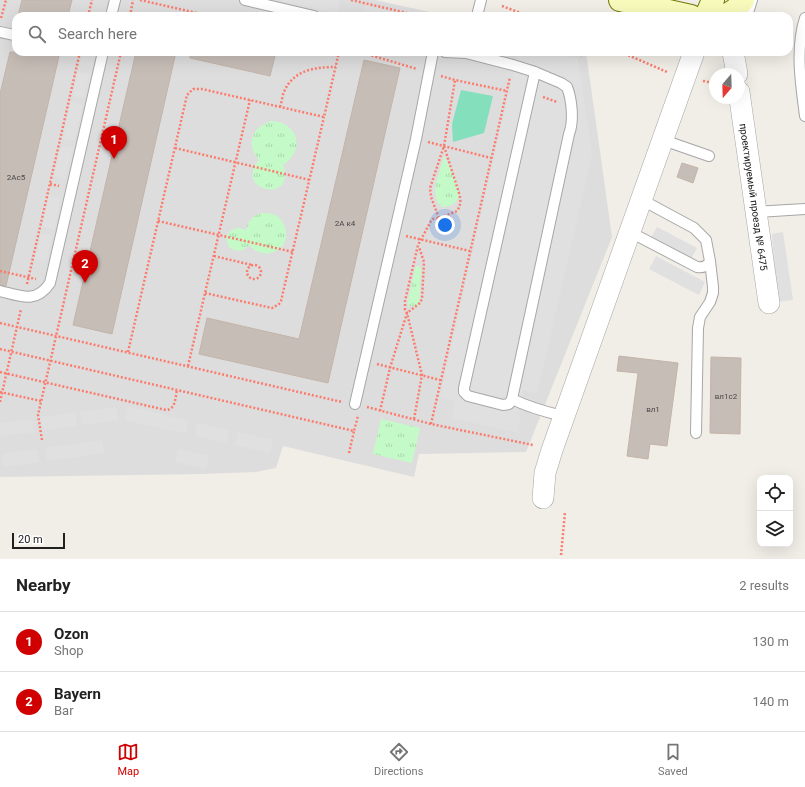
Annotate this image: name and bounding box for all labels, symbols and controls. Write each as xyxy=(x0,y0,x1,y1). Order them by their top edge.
search box xyxy=(12,12,793,56)
icon: search xyxy=(26,23,48,45)
text: Search here xyxy=(58,25,137,43)
north arrow xyxy=(709,68,745,104)
street label: проектируемый проезд № 6475 xyxy=(738,123,770,272)
pin: 1 xyxy=(101,126,127,159)
house number: 2Ас5 xyxy=(7,173,26,182)
your location xyxy=(435,215,455,235)
house number: 2А к4 xyxy=(335,219,356,228)
pin: 2 xyxy=(72,250,98,283)
house number: вл1с2 xyxy=(715,392,738,401)
house number: вл1 xyxy=(646,405,660,414)
map controls xyxy=(757,475,793,547)
button: locate xyxy=(757,475,793,511)
button: layers xyxy=(757,511,793,547)
scale bar xyxy=(12,531,65,550)
text: 20 m xyxy=(18,533,43,546)
text: Nearby xyxy=(16,575,71,595)
text: 2 results xyxy=(739,578,789,593)
text: Ozon xyxy=(54,625,89,643)
text: 1 xyxy=(25,634,33,649)
text: 130 m xyxy=(752,634,789,649)
text: Shop xyxy=(54,643,84,658)
text: Bayern xyxy=(54,685,101,703)
text: 2 xyxy=(25,694,33,709)
text: 140 m xyxy=(752,694,789,709)
text: Bar xyxy=(54,703,74,718)
tab: Map xyxy=(117,741,139,778)
tab: Directions xyxy=(374,741,423,778)
tab: Saved xyxy=(658,741,688,778)

